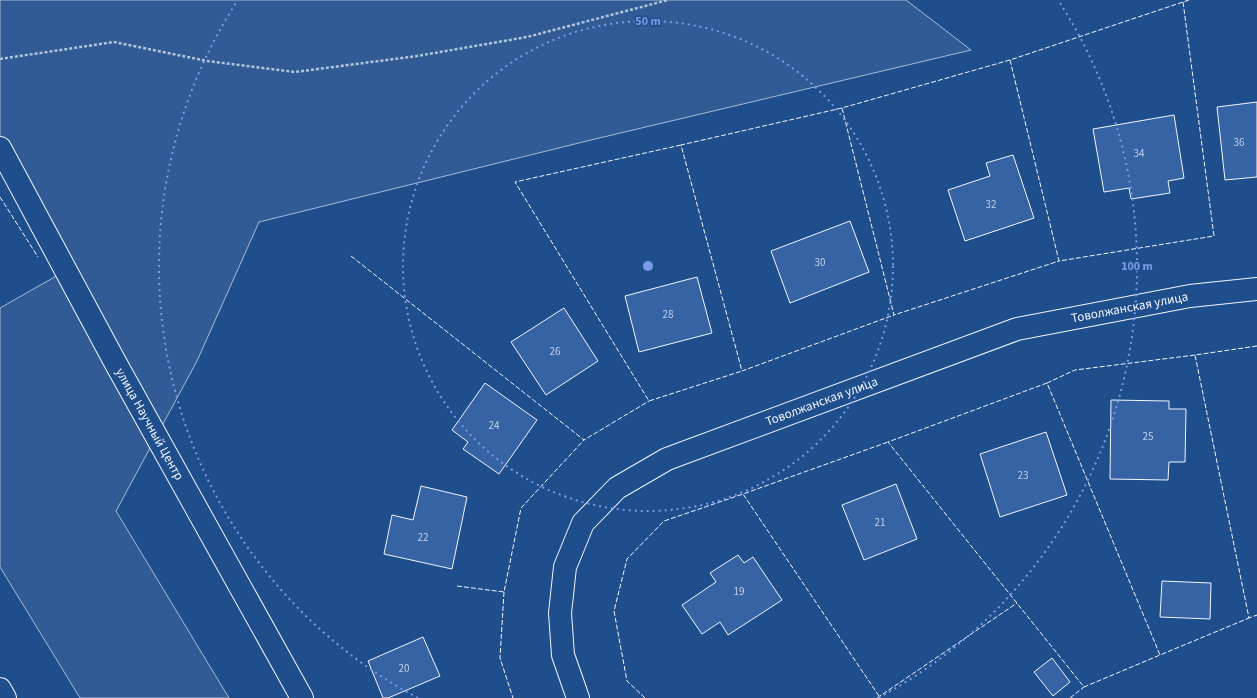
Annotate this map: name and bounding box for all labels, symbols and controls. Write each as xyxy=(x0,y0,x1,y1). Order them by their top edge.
text: 50 m xyxy=(635,13,661,30)
house number: 36 xyxy=(1234,135,1245,150)
house number: 34 xyxy=(1134,146,1145,161)
house number: 32 xyxy=(986,197,996,212)
house number: 30 xyxy=(815,255,825,270)
text: 100 m xyxy=(1121,258,1153,275)
centre of rings xyxy=(641,259,655,273)
street label: Товолжанская улица xyxy=(1070,288,1190,327)
house number: 28 xyxy=(663,307,674,322)
house number: 26 xyxy=(550,344,561,359)
street label: улица Научный Центр xyxy=(111,365,188,484)
street label: Товолжанская улица xyxy=(763,372,880,431)
house number: 24 xyxy=(489,418,500,433)
house number: 25 xyxy=(1143,429,1153,444)
house number: 23 xyxy=(1018,468,1028,483)
house number: 21 xyxy=(875,515,885,530)
house number: 22 xyxy=(418,530,428,545)
house number: 19 xyxy=(734,584,744,599)
house number: 20 xyxy=(399,661,409,676)

